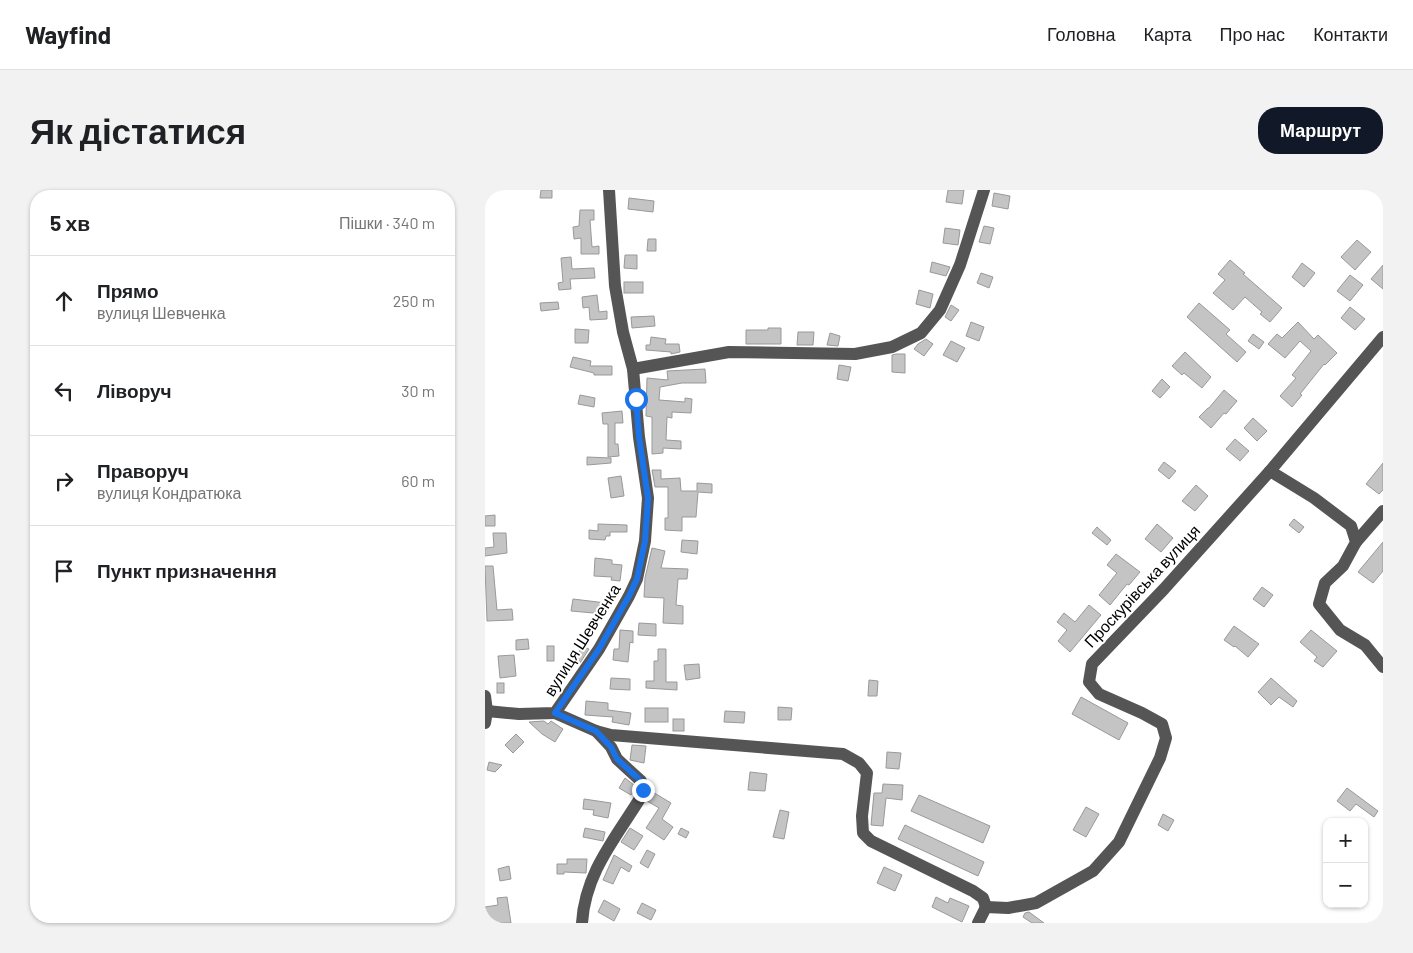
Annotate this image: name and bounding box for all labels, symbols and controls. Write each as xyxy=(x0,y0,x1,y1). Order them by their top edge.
text: Wayfind xyxy=(25,20,111,49)
text: Головна xyxy=(1047,23,1115,45)
text: Карта xyxy=(1143,23,1192,45)
text: Про нас xyxy=(1220,23,1285,45)
text: Контакти xyxy=(1313,23,1388,45)
button: Маршрут xyxy=(1258,107,1383,154)
text: Як дістатися xyxy=(30,109,246,151)
text: 5 хв xyxy=(50,210,90,235)
text: Пішки · 340 m xyxy=(339,213,435,232)
text: Прямо xyxy=(97,279,159,302)
icon: ahead xyxy=(50,287,78,315)
text: 250 m xyxy=(393,291,435,310)
text: вулиця Шевченка xyxy=(97,303,226,322)
icon: left xyxy=(50,377,78,405)
text: Ліворуч xyxy=(97,379,172,402)
text: 30 m xyxy=(401,381,435,400)
route start xyxy=(625,388,648,411)
text: Праворуч xyxy=(97,459,189,482)
icon: right xyxy=(50,467,78,495)
text: 60 m xyxy=(401,471,435,490)
text: вулиця Кондратюка xyxy=(97,483,242,502)
street label: Проскурівська вулиця xyxy=(1080,520,1203,651)
icon: arrive xyxy=(50,557,78,585)
text: Пункт призначення xyxy=(97,559,277,582)
street label: вулиця Шевченка xyxy=(539,580,624,699)
route end xyxy=(632,779,655,802)
map controls xyxy=(1323,818,1368,908)
button: + xyxy=(1323,818,1368,863)
button: − xyxy=(1323,863,1368,908)

